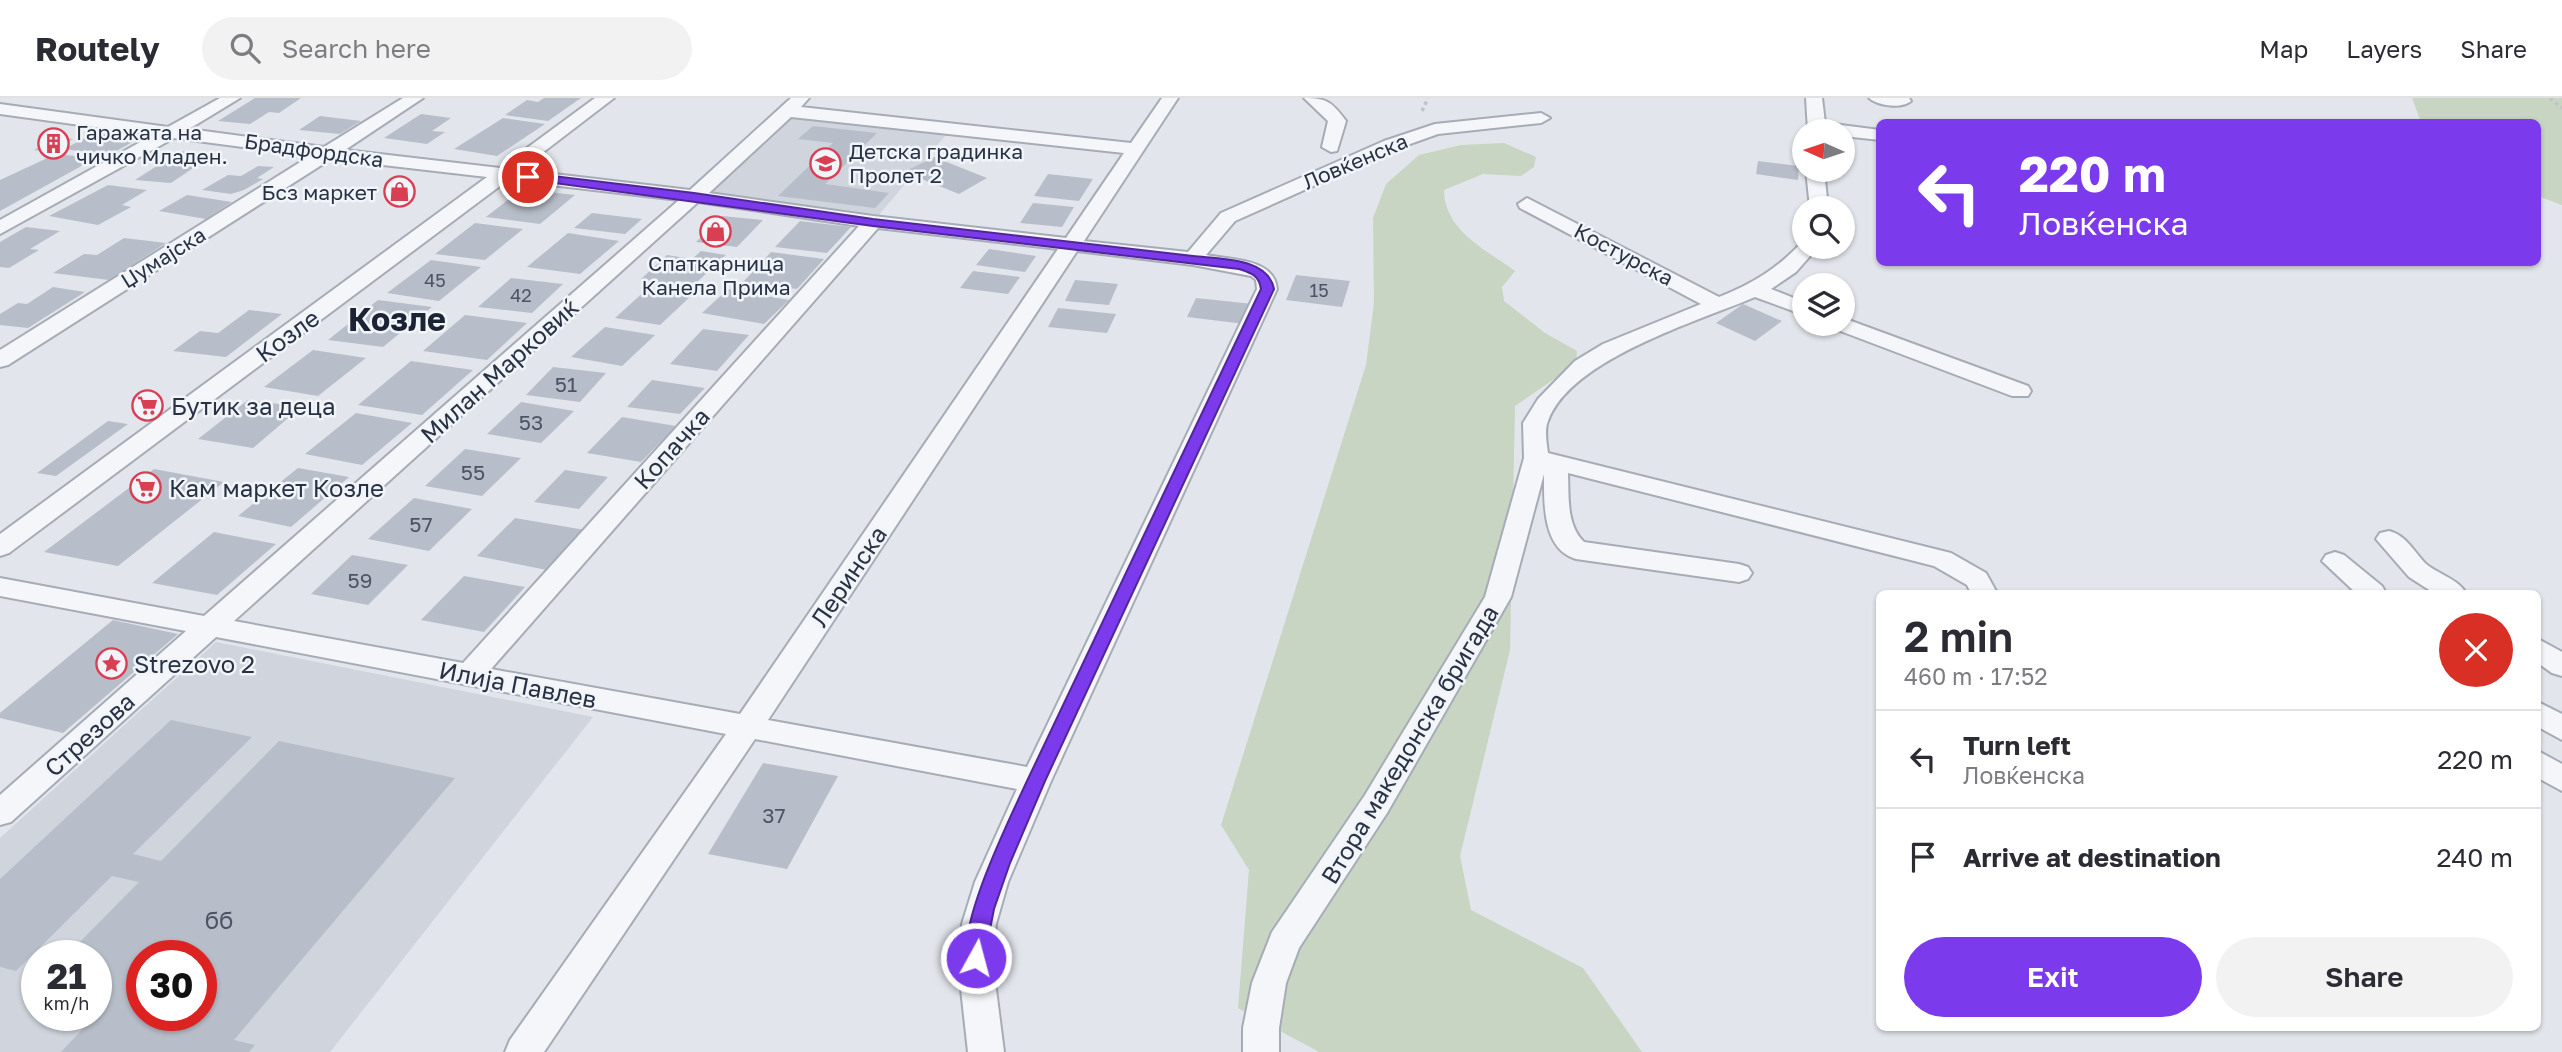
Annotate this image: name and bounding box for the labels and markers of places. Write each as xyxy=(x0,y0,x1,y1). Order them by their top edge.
place label: Гаражата на чичко Младен. xyxy=(76,119,228,169)
building icon: Гаражата на чичко Младен. xyxy=(36,127,70,161)
place label: Детска градинка Пролет 2 xyxy=(849,138,1023,188)
school or university icon: Детска градинка Пролет 2 xyxy=(809,146,843,180)
pin xyxy=(498,147,558,207)
shop icon: Бсз маркет xyxy=(383,175,417,209)
place label: Бсз маркет xyxy=(262,179,377,205)
shop icon: Спаткарница Канела Прима xyxy=(699,214,733,248)
place label: Спаткарница Канела Прима xyxy=(642,250,791,300)
supermarket icon: Бутик за деца xyxy=(131,388,165,422)
place label: Бутик за деца xyxy=(171,391,336,420)
supermarket icon: Кам маркет Козле xyxy=(129,470,163,504)
place label: Кам маркет Козле xyxy=(169,473,384,502)
place icon: Strezovo 2 xyxy=(94,646,128,680)
place label: Strezovo 2 xyxy=(134,649,255,678)

